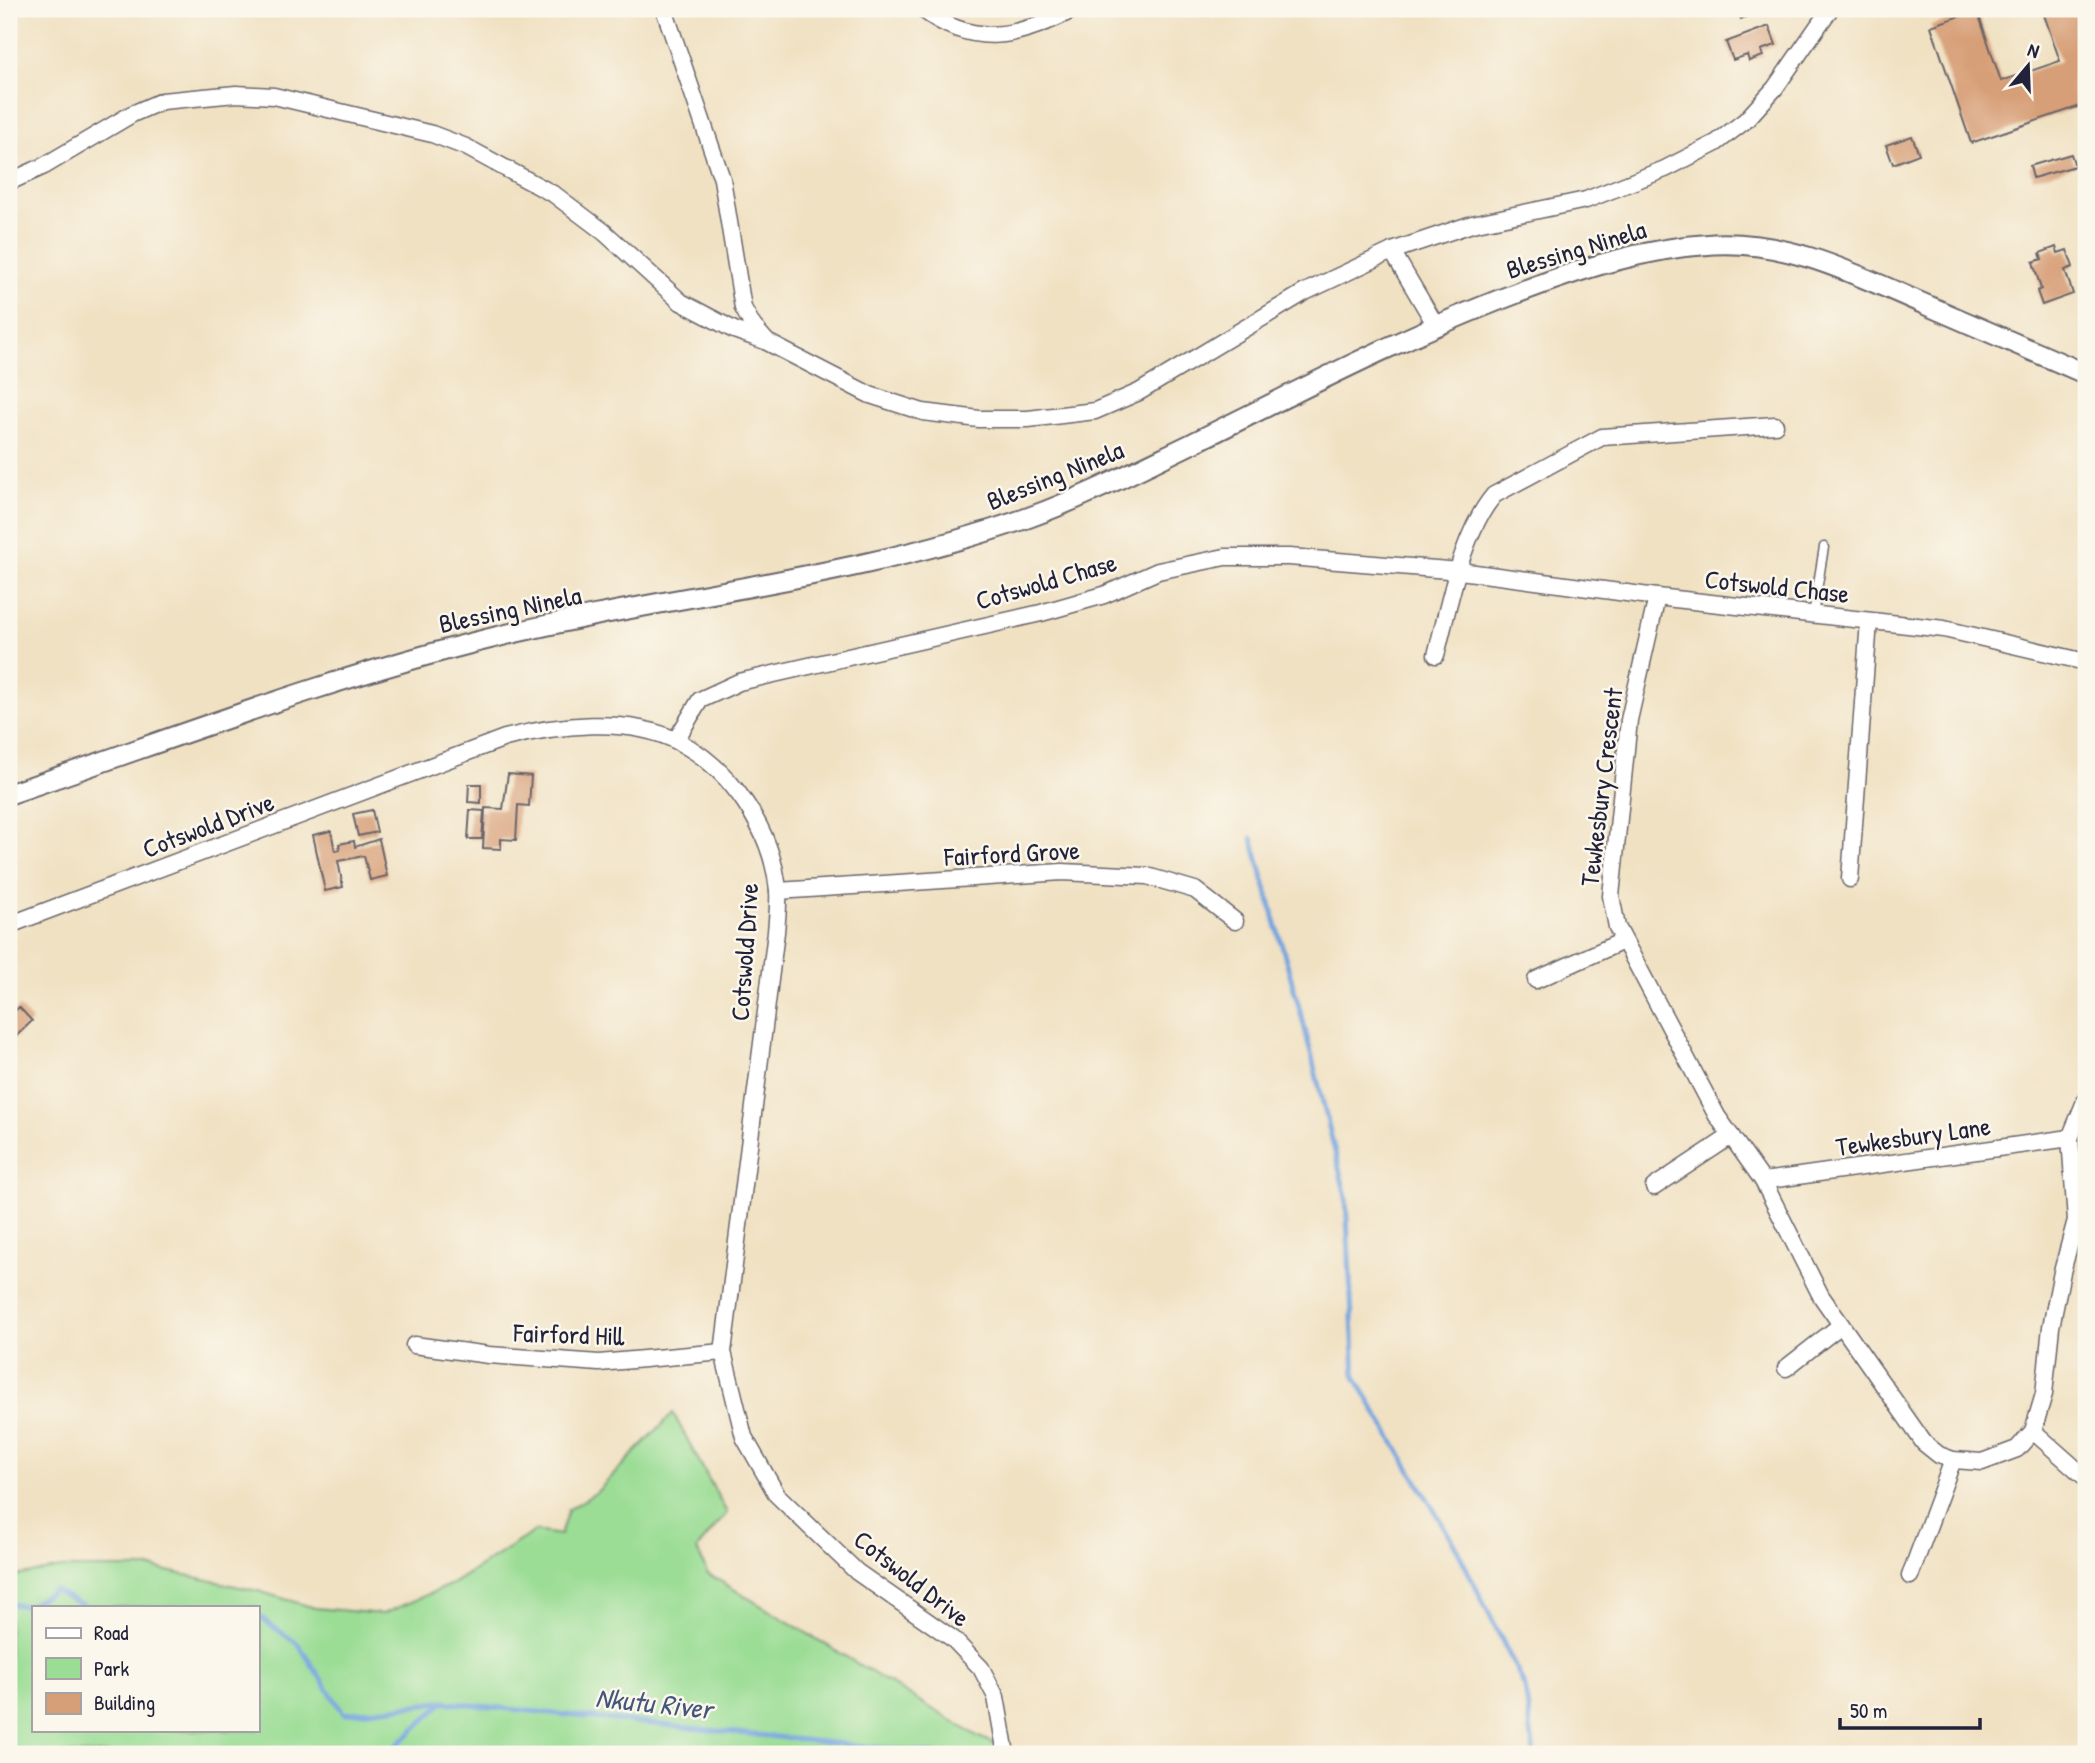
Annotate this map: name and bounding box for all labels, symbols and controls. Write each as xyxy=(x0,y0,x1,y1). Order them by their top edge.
north arrow xyxy=(1994,32,2064,102)
text: N xyxy=(2025,36,2043,64)
street label: Blessing Ninela xyxy=(1502,211,1650,287)
street label: Blessing Ninela xyxy=(981,432,1129,518)
street label: Cotswold Chase xyxy=(972,544,1120,618)
street label: Cotswold Chase xyxy=(1703,561,1851,611)
street label: Blessing Ninela xyxy=(436,577,584,641)
street label: Tewkesbury Crescent xyxy=(1571,685,1631,888)
street label: Cotswold Drive xyxy=(137,784,279,866)
street label: Fairford Grove xyxy=(942,832,1081,874)
street label: Cotswold Drive xyxy=(722,882,766,1022)
street label: Tewkesbury Lane xyxy=(1833,1108,1993,1164)
street label: Fairford Hill xyxy=(512,1315,626,1353)
street label: Cotswold Drive xyxy=(847,1522,977,1634)
legend xyxy=(32,1606,259,1732)
text: Road xyxy=(94,1618,128,1647)
text: Park xyxy=(94,1654,129,1683)
water label: Nkutu River xyxy=(594,1678,717,1728)
scale bar xyxy=(1840,1686,1980,1730)
text: Building xyxy=(94,1688,155,1717)
text: 50 m xyxy=(1850,1696,1887,1725)

